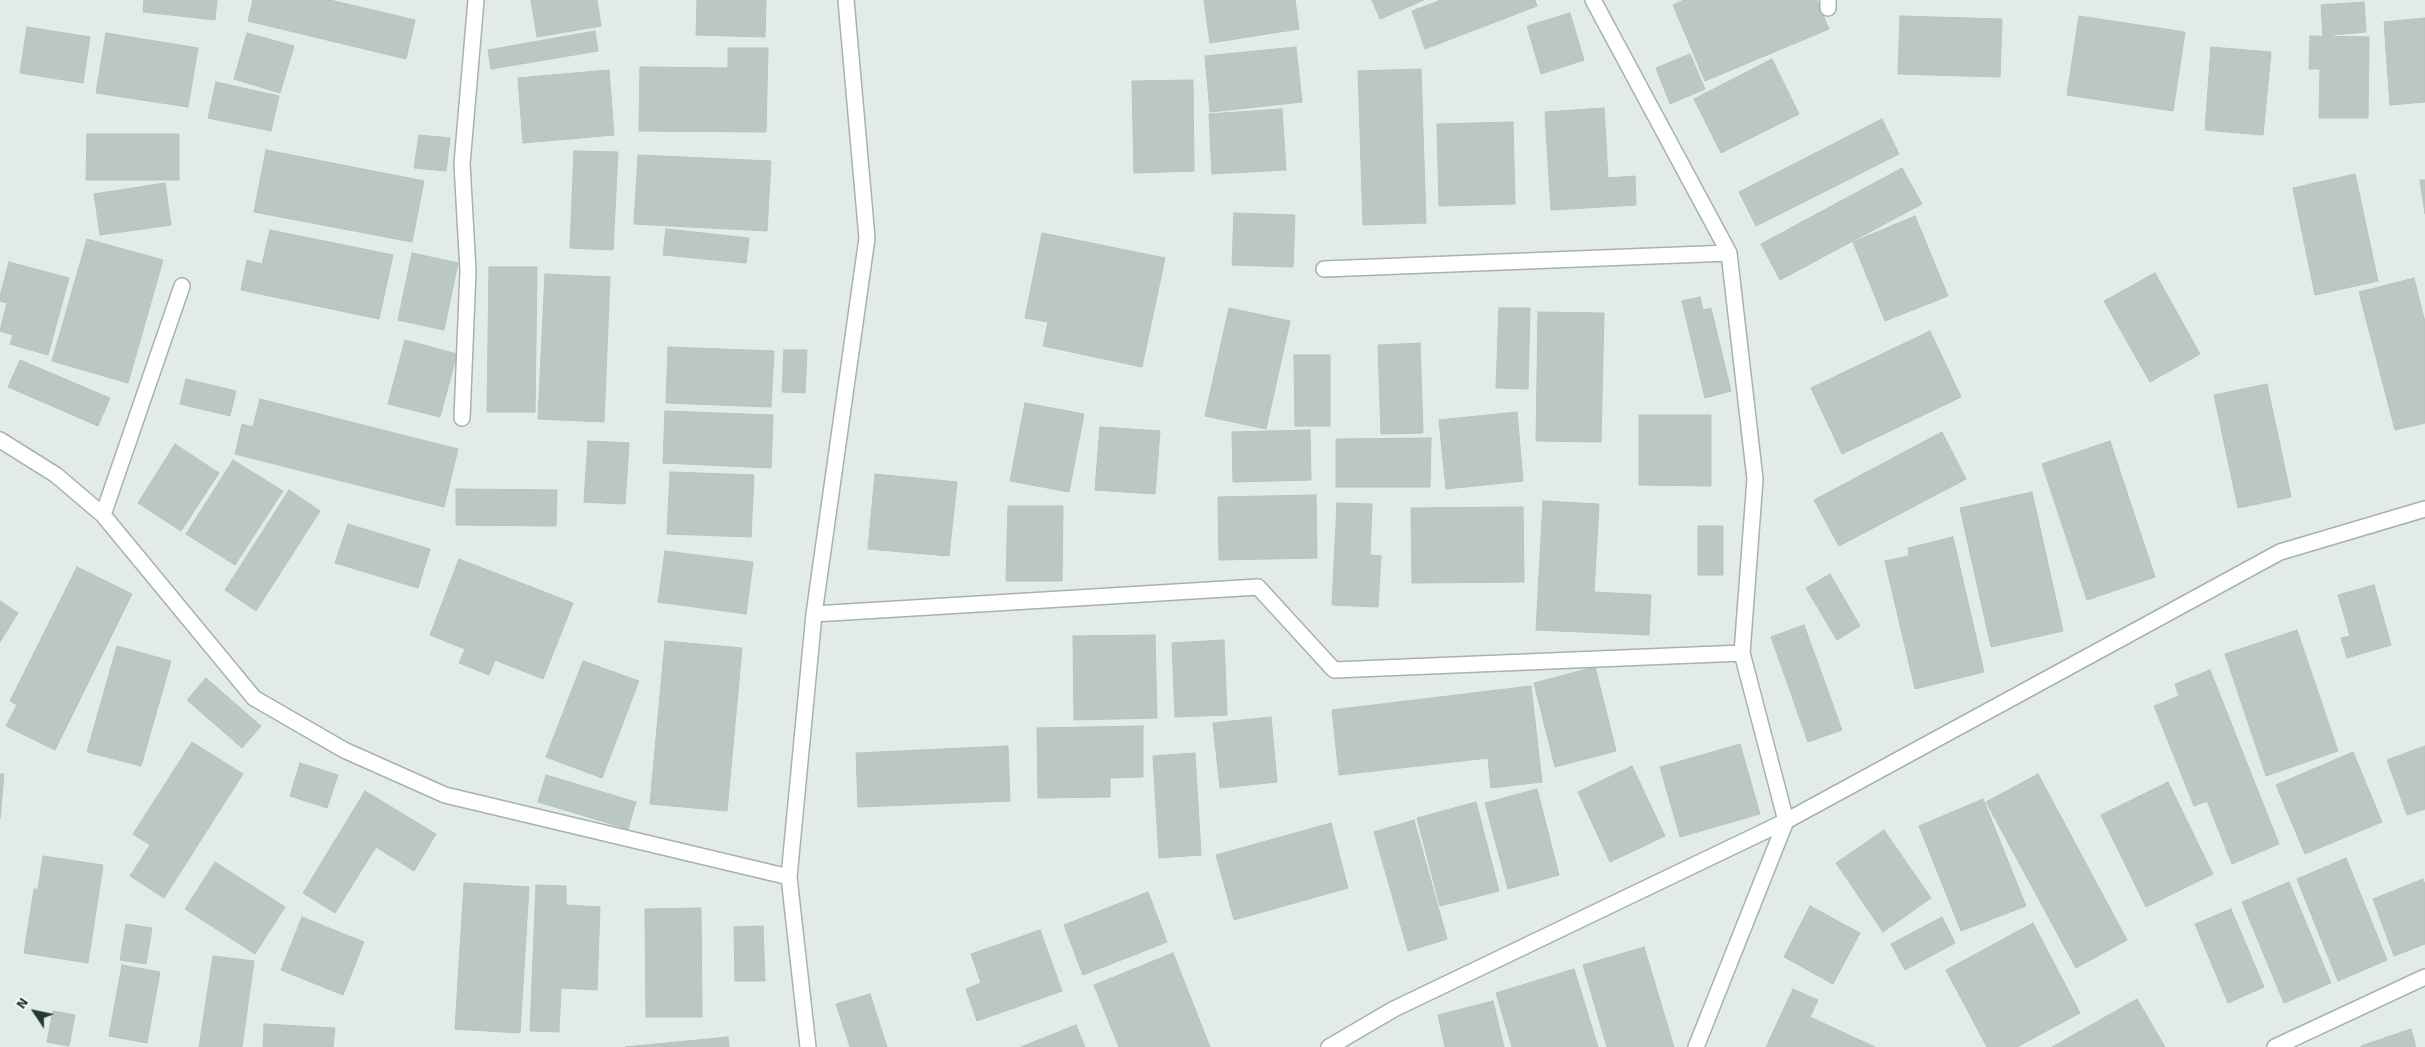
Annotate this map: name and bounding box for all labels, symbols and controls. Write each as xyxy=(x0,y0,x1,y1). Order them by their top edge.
north arrow xyxy=(10,987,60,1037)
text: N xyxy=(12,995,32,1012)

